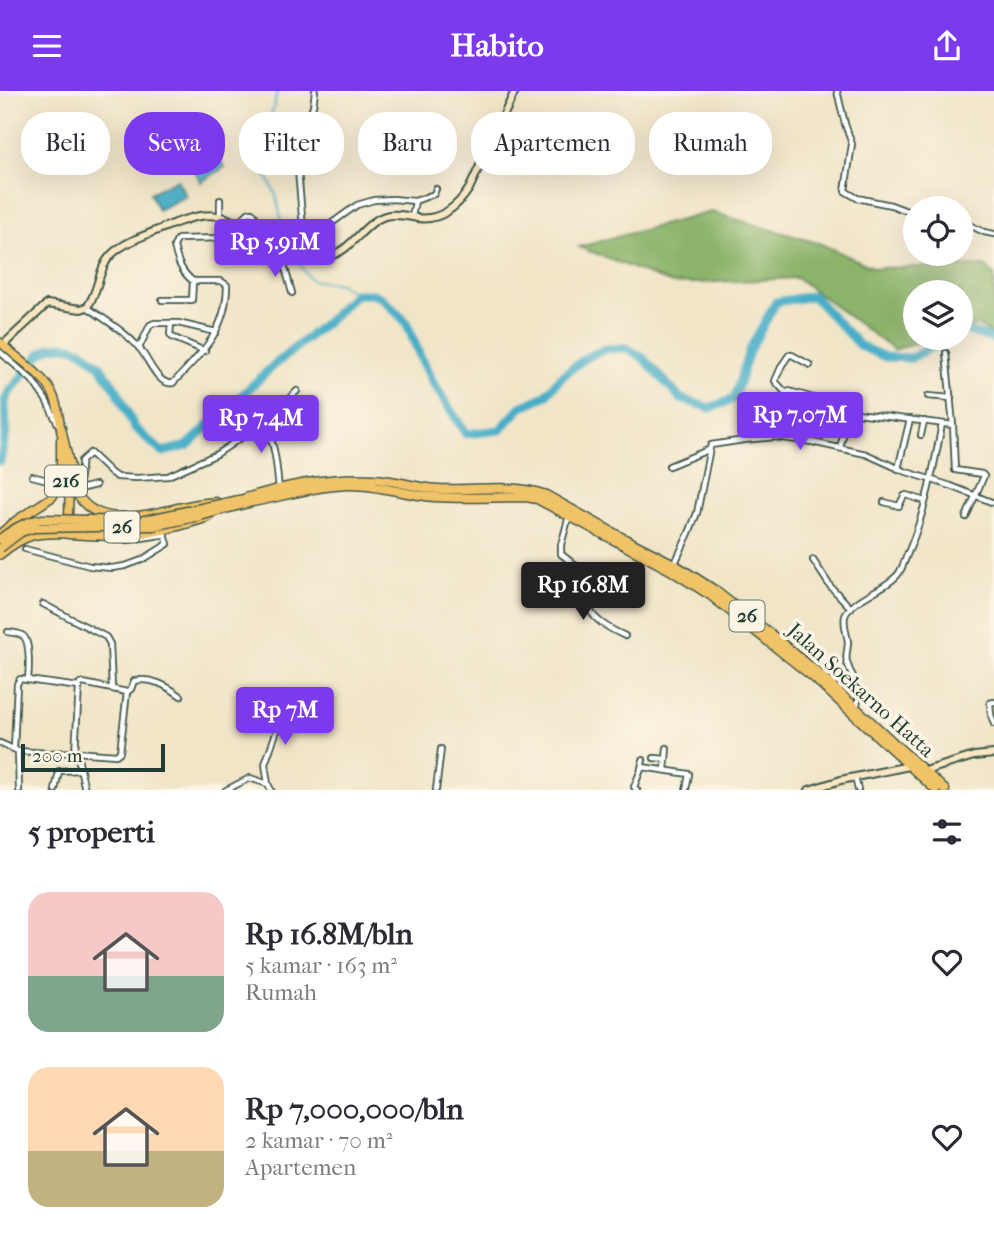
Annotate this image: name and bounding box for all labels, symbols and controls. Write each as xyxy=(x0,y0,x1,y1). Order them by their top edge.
icon: menu xyxy=(28,27,66,65)
text: Habito xyxy=(450,27,544,64)
icon: share xyxy=(928,27,966,65)
chip: Beli xyxy=(21,112,110,175)
chip: Sewa xyxy=(124,112,225,175)
chip: Filter xyxy=(239,112,344,175)
chip: Baru xyxy=(358,112,457,175)
chip: Apartemen xyxy=(471,112,635,175)
chip: Rumah xyxy=(649,112,772,175)
map controls xyxy=(903,196,973,350)
button: locate xyxy=(903,196,973,266)
pin: Rp 5.91M xyxy=(203,219,347,279)
text: Rp 5.91M xyxy=(230,228,320,255)
button: layers xyxy=(903,280,973,350)
pin: Rp 7.07M xyxy=(728,393,872,452)
pin: Rp 7.4M xyxy=(196,395,326,455)
text: Rp 7.07M xyxy=(753,401,847,428)
text: Rp 7.4M xyxy=(219,404,303,431)
road number: 216 xyxy=(45,465,87,497)
road number: 26 xyxy=(104,511,140,543)
pin: Rp 16.8M xyxy=(511,563,655,622)
text: Rp 16.8M xyxy=(537,571,629,598)
road number: 26 xyxy=(730,601,764,631)
street label: Jalan Soekarno Hatta xyxy=(781,617,939,762)
pin: Rp 7M xyxy=(236,687,334,747)
text: Rp 7M xyxy=(252,696,318,723)
scale bar xyxy=(21,741,164,773)
text: 200 m xyxy=(32,745,83,767)
icon: filters xyxy=(928,813,966,851)
text: 5 properti xyxy=(28,815,155,850)
text: Rp 16.8M/bln xyxy=(245,917,413,952)
icon: home xyxy=(84,920,168,1004)
icon: heart xyxy=(928,943,966,981)
text: 5 kamar · 163 m² xyxy=(245,952,397,979)
text: Rumah xyxy=(245,979,317,1006)
text: Rp 7,000,000/bln xyxy=(245,1092,464,1127)
icon: home xyxy=(84,1095,168,1179)
icon: heart xyxy=(928,1118,966,1156)
text: 2 kamar · 70 m² xyxy=(245,1127,392,1154)
text: Apartemen xyxy=(245,1154,356,1181)

